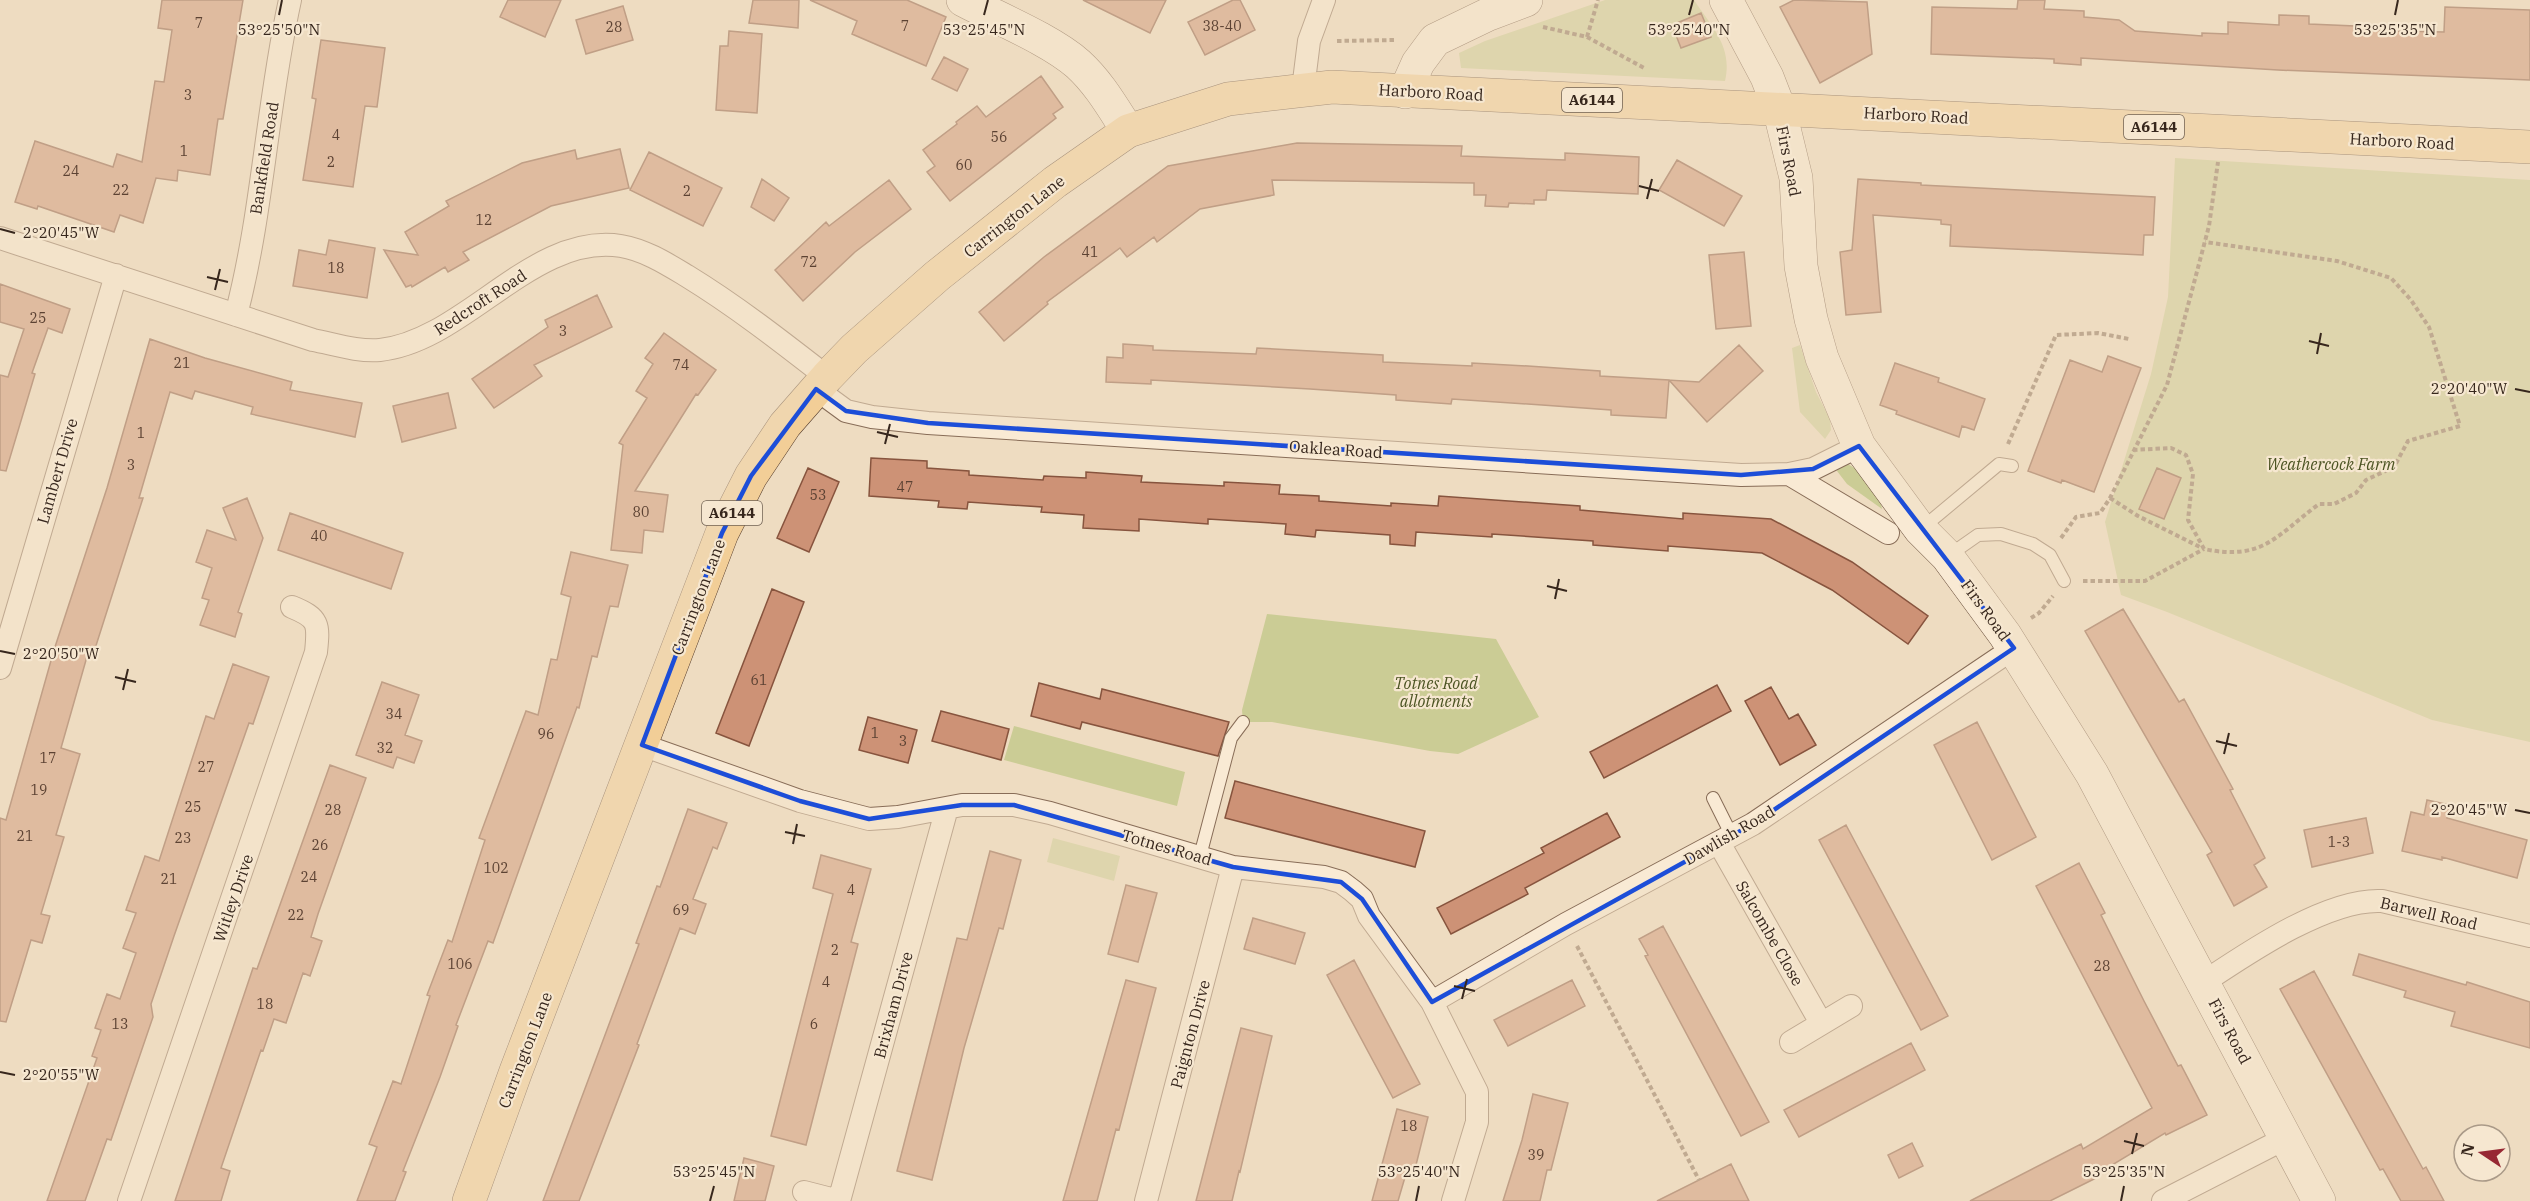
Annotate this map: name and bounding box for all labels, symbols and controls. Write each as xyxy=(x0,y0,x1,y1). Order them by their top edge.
house number: 7 xyxy=(195,14,203,32)
house number: 7 xyxy=(901,17,909,35)
house number: 38-40 xyxy=(1202,17,1242,35)
house number: 28 xyxy=(606,18,622,36)
text: 53°25'50"N xyxy=(238,20,320,39)
text: 53°25'45"N xyxy=(943,20,1025,39)
text: 53°25'40"N xyxy=(1648,20,1730,39)
text: 53°25'35"N xyxy=(2354,20,2436,39)
street label: Harboro Road xyxy=(1378,79,1484,105)
house number: 3 xyxy=(184,86,192,104)
road number: A6144 xyxy=(1562,88,1622,112)
street label: Bankfield Road xyxy=(245,100,283,216)
street label: Harboro Road xyxy=(1863,102,1969,128)
road number: A6144 xyxy=(2124,115,2184,139)
street label: Firs Road xyxy=(1772,124,1806,198)
house number: 4 xyxy=(332,126,340,144)
house number: 56 xyxy=(991,128,1007,146)
street label: Harboro Road xyxy=(2349,128,2455,154)
house number: 1 xyxy=(180,142,188,160)
house number: 2 xyxy=(327,153,335,171)
house number: 60 xyxy=(956,156,972,174)
house number: 24 xyxy=(63,162,79,180)
street label: Carrington Lane xyxy=(959,170,1069,262)
house number: 22 xyxy=(113,181,129,199)
house number: 2 xyxy=(683,182,691,200)
house number: 12 xyxy=(476,211,492,229)
text: 2°20'45"W xyxy=(23,223,100,242)
house number: 41 xyxy=(1082,243,1098,261)
house number: 72 xyxy=(801,253,817,271)
house number: 18 xyxy=(328,259,344,277)
street label: Redcroft Road xyxy=(430,265,530,339)
house number: 25 xyxy=(30,309,46,327)
house number: 3 xyxy=(559,322,567,340)
house number: 21 xyxy=(174,354,190,372)
house number: 74 xyxy=(673,356,689,374)
text: 2°20'40"W xyxy=(2431,379,2508,398)
street label: Lambert Drive xyxy=(32,416,82,526)
house number: 1 xyxy=(137,424,145,442)
street label: Oaklea Road xyxy=(1289,436,1384,462)
park label: Weathercock Farm xyxy=(2267,454,2396,474)
house number: 3 xyxy=(127,456,135,474)
house number: 47 xyxy=(897,478,913,496)
house number: 53 xyxy=(810,486,826,504)
road number: A6144 xyxy=(702,501,762,525)
house number: 80 xyxy=(633,503,649,521)
house number: 40 xyxy=(311,527,327,545)
street label: Carrington Lane xyxy=(667,536,729,658)
street label: Firs Road xyxy=(1957,575,2015,645)
text: 2°20'50"W xyxy=(23,644,100,663)
house number: 61 xyxy=(751,671,767,689)
park label: Totnes Road allotments xyxy=(1394,673,1478,711)
house number: 34 xyxy=(386,705,402,723)
house number: 1 xyxy=(871,724,879,742)
house number: 96 xyxy=(538,725,554,743)
house number: 3 xyxy=(899,732,907,750)
house number: 32 xyxy=(377,739,393,757)
house number: 17 xyxy=(40,749,56,767)
house number: 27 xyxy=(198,758,214,776)
house number: 19 xyxy=(31,781,47,799)
house number: 25 xyxy=(185,798,201,816)
text: 2°20'45"W xyxy=(2431,800,2508,819)
house number: 28 xyxy=(325,801,341,819)
street label: Dawlish Road xyxy=(1680,801,1778,869)
street label: Totnes Road xyxy=(1120,825,1215,869)
house number: 21 xyxy=(17,827,33,845)
house number: 23 xyxy=(175,829,191,847)
house number: 1-3 xyxy=(2328,833,2350,851)
house number: 26 xyxy=(312,836,328,854)
street label: Witley Drive xyxy=(209,851,257,945)
house number: 102 xyxy=(483,859,509,877)
house number: 24 xyxy=(301,868,317,886)
house number: 21 xyxy=(161,870,177,888)
street label: Salcombe Close xyxy=(1732,877,1808,989)
house number: 4 xyxy=(847,881,855,899)
street label: Barwell Road xyxy=(2378,892,2480,934)
house number: 69 xyxy=(673,901,689,919)
house number: 22 xyxy=(288,906,304,924)
house number: 2 xyxy=(831,941,839,959)
street label: Brixham Drive xyxy=(869,949,917,1061)
house number: 106 xyxy=(447,955,473,973)
house number: 28 xyxy=(2094,957,2110,975)
house number: 4 xyxy=(822,973,830,991)
street label: Paignton Drive xyxy=(1166,978,1214,1090)
street label: Carrington Lane xyxy=(494,989,556,1111)
house number: 18 xyxy=(257,995,273,1013)
street label: Firs Road xyxy=(2204,995,2256,1067)
house number: 13 xyxy=(112,1015,128,1033)
house number: 6 xyxy=(810,1015,818,1033)
text: 2°20'55"W xyxy=(23,1065,100,1084)
house number: 18 xyxy=(1401,1117,1417,1135)
north arrow xyxy=(2452,1123,2512,1183)
text: N xyxy=(2456,1141,2479,1158)
house number: 39 xyxy=(1528,1146,1544,1164)
text: 53°25'45"N xyxy=(673,1162,755,1181)
text: 53°25'40"N xyxy=(1378,1162,1460,1181)
text: 53°25'35"N xyxy=(2083,1162,2165,1181)

